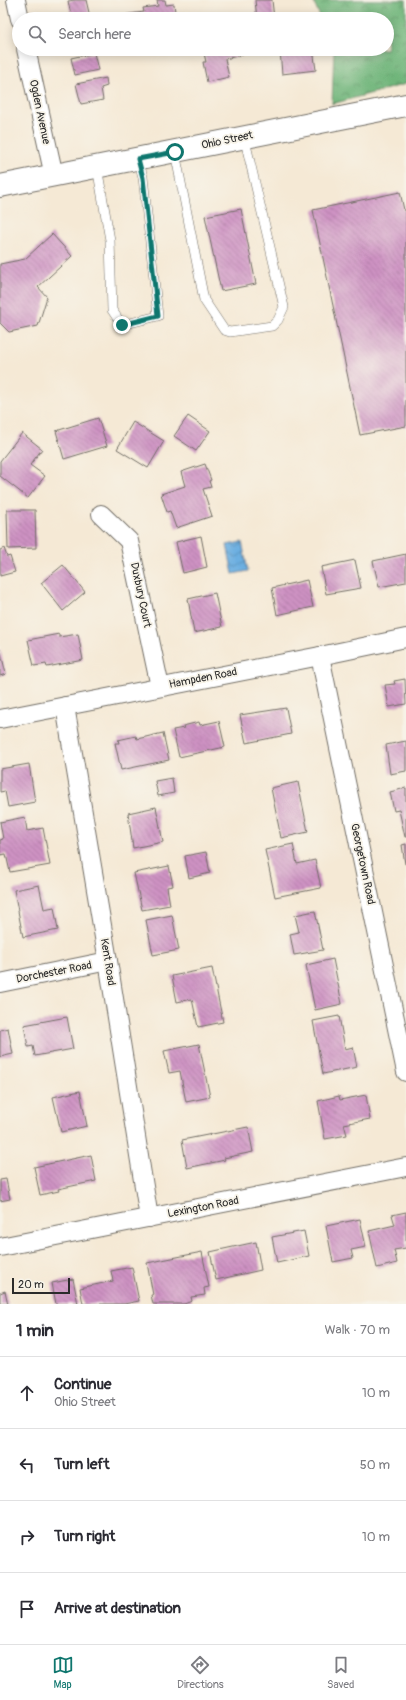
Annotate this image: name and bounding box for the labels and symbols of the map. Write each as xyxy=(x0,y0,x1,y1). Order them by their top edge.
street label: Ogden Avenue xyxy=(27,79,53,146)
street label: Ohio Street xyxy=(200,128,255,152)
route start xyxy=(166,143,184,161)
route end xyxy=(113,316,131,334)
street label: Duxbury Court xyxy=(128,561,154,629)
street label: Hampden Road xyxy=(168,665,238,691)
street label: Georgetown Road xyxy=(348,822,378,906)
street label: Kent Road xyxy=(98,937,118,987)
street label: Dorchester Road xyxy=(15,958,93,986)
street label: Lexington Road xyxy=(166,1194,240,1220)
scale bar xyxy=(12,1276,70,1295)

